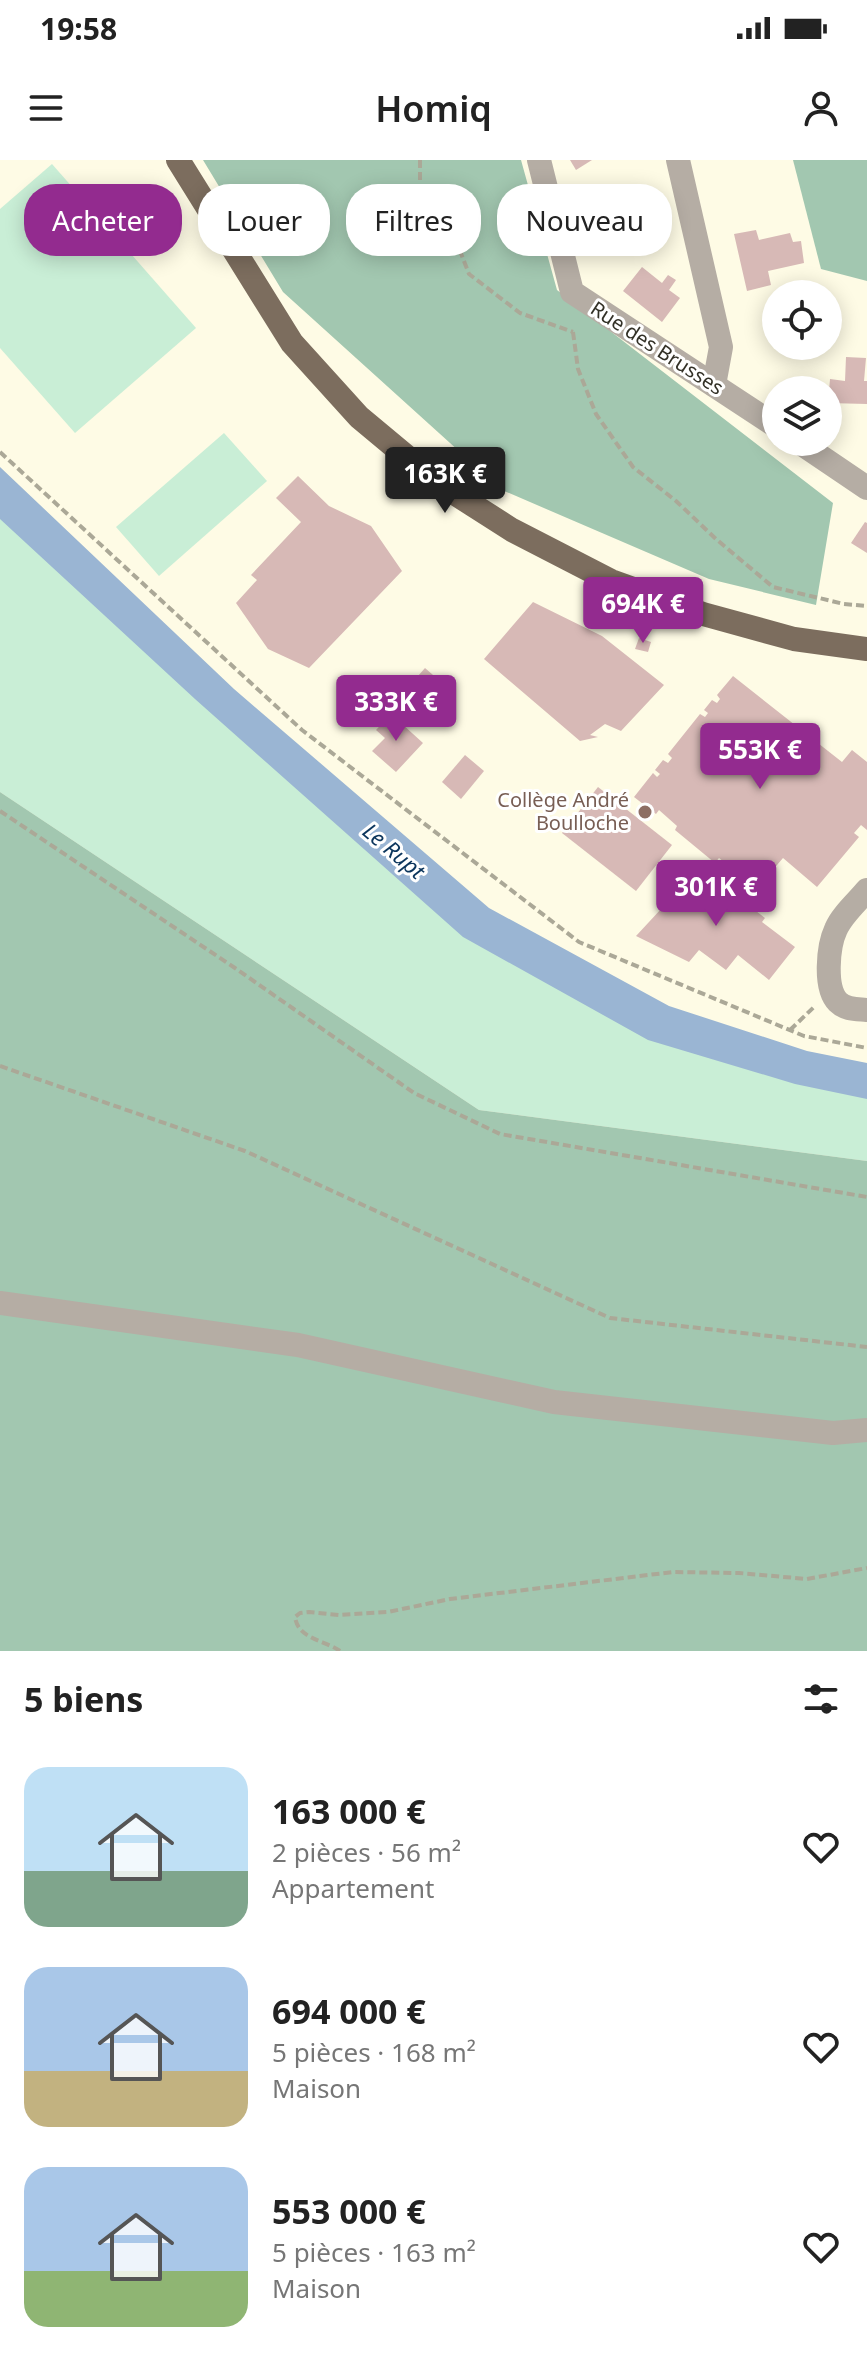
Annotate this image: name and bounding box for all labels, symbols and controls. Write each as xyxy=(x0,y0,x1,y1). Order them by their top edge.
text: 19:58 xyxy=(40,8,117,49)
text: Homiq xyxy=(375,84,492,133)
icon: menu xyxy=(24,86,68,130)
icon: person xyxy=(799,86,843,130)
chip: Acheter xyxy=(24,184,182,256)
chip: Louer xyxy=(198,184,330,256)
chip: Filtres xyxy=(346,184,481,256)
chip: Nouveau xyxy=(497,184,672,256)
map controls xyxy=(762,280,842,456)
button: locate xyxy=(762,280,842,360)
street label: Rue des Brusses xyxy=(586,295,729,401)
button: layers xyxy=(762,376,842,456)
pin: 163K € xyxy=(380,447,510,515)
text: 163K € xyxy=(403,455,487,491)
pin: 694K € xyxy=(578,577,708,645)
text: 694K € xyxy=(601,585,685,621)
pin: 333K € xyxy=(331,675,461,743)
text: 333K € xyxy=(354,683,438,719)
pin: 553K € xyxy=(695,723,825,791)
text: 553K € xyxy=(718,731,802,767)
place label: Collège André Boulloche xyxy=(497,786,629,836)
marker: Collège André Boulloche xyxy=(636,803,654,821)
water label: Le Rupt xyxy=(357,815,433,886)
pin: 301K € xyxy=(651,860,781,928)
text: 301K € xyxy=(674,868,758,904)
text: 5 biens xyxy=(24,1676,143,1722)
icon: filters xyxy=(799,1677,843,1721)
text: 163 000 € xyxy=(272,1788,426,1834)
icon: home xyxy=(88,1799,184,1895)
icon: heart xyxy=(799,1825,843,1869)
text: 2 pièces · 56 m² xyxy=(272,1834,461,1870)
text: Appartement xyxy=(272,1870,434,1906)
text: 694 000 € xyxy=(272,1988,426,2034)
icon: home xyxy=(88,1999,184,2095)
icon: heart xyxy=(799,2025,843,2069)
text: 5 pièces · 168 m² xyxy=(272,2034,476,2070)
text: Maison xyxy=(272,2070,361,2106)
text: 553 000 € xyxy=(272,2188,426,2234)
icon: home xyxy=(88,2199,184,2295)
icon: heart xyxy=(799,2225,843,2269)
text: 5 pièces · 163 m² xyxy=(272,2234,476,2270)
text: Maison xyxy=(272,2270,361,2306)

